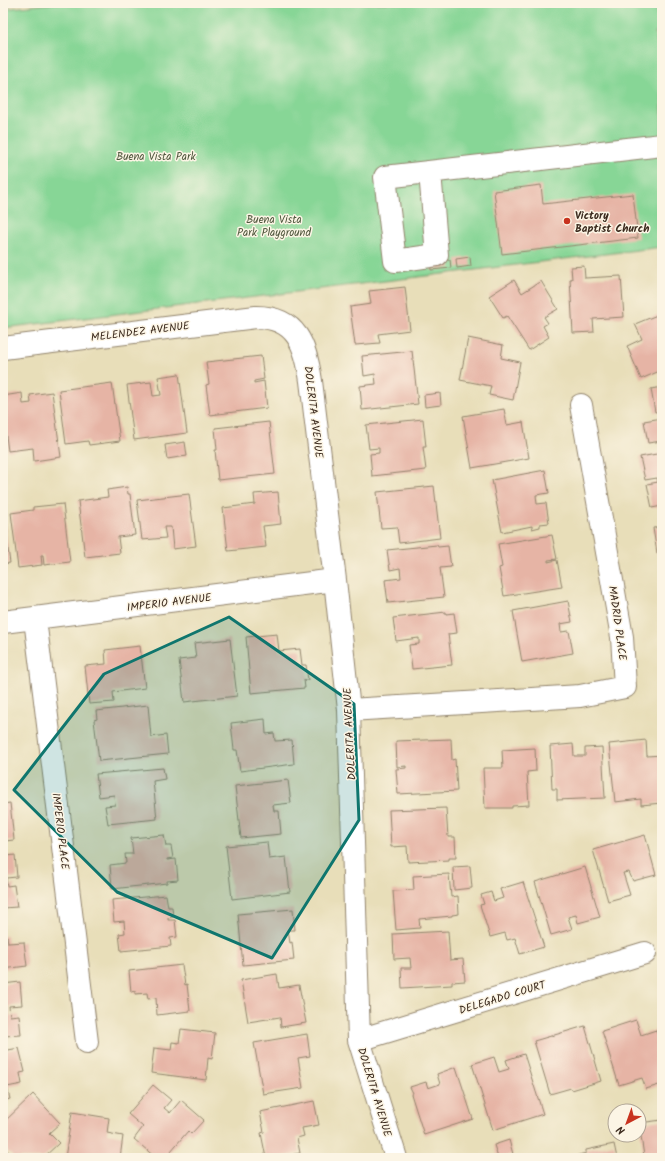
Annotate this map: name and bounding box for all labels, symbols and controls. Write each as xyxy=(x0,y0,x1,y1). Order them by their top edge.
park label: Buena Vista Park xyxy=(116,148,197,166)
place label: Victory Baptist Church xyxy=(575,207,649,238)
park label: Buena Vista Park Playground xyxy=(237,211,311,242)
marker: Victory Baptist Church xyxy=(562,216,572,226)
street label: MELENDEZ AVENUE xyxy=(90,317,191,347)
street label: DOLERITA AVENUE xyxy=(298,365,328,460)
street label: MADRID PLACE xyxy=(603,585,631,662)
street label: IMPERIO AVENUE xyxy=(126,589,213,617)
street label: DOLERITA AVENUE xyxy=(339,687,361,781)
street label: IMPERIO PLACE xyxy=(46,792,74,871)
street label: DELEGADO COURT xyxy=(457,976,549,1020)
street label: DOLERITA AVENUE xyxy=(352,1045,396,1140)
north arrow xyxy=(607,1103,647,1143)
text: N xyxy=(613,1121,630,1139)

